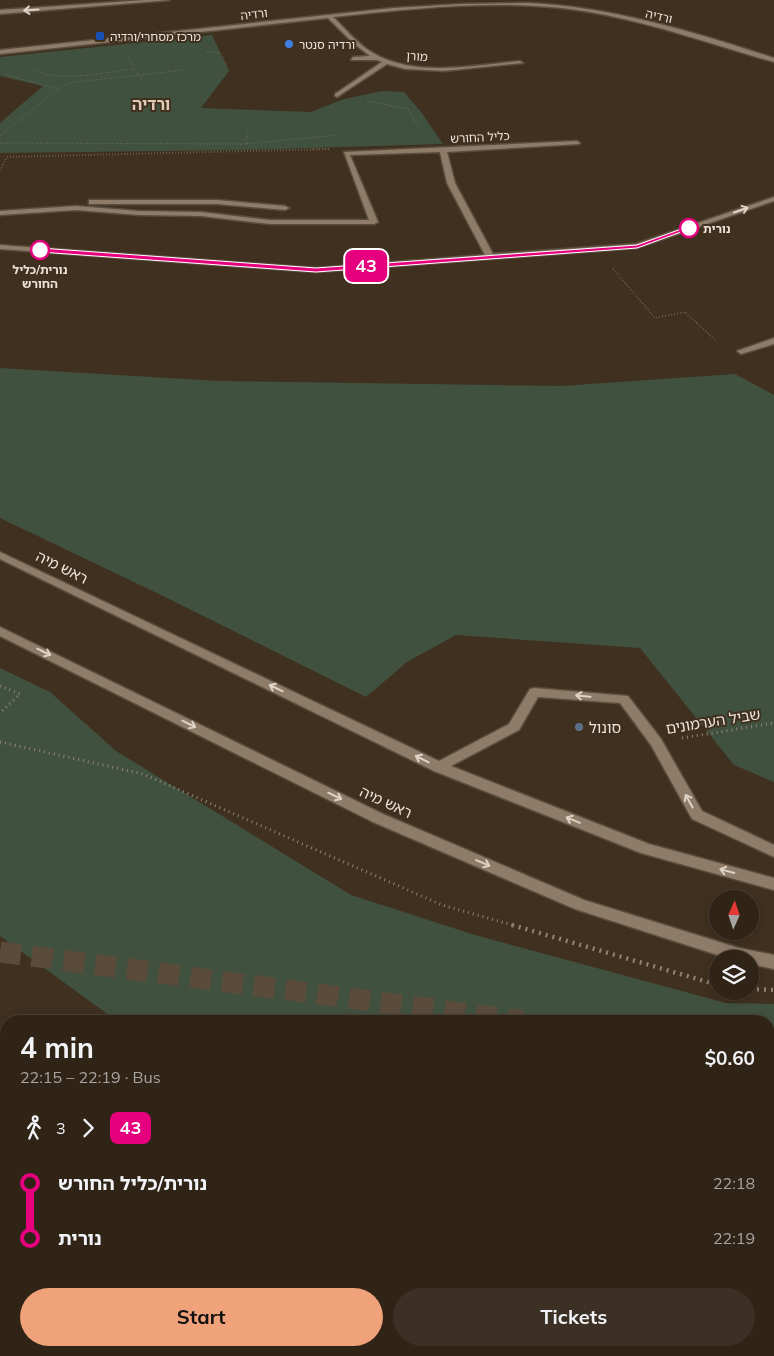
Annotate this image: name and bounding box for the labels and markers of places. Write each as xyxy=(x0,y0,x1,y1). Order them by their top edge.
place label: מרכז מסחרי/ורדיה xyxy=(110,29,201,44)
marker: מרכז מסחרי/ורדיה xyxy=(94,30,106,42)
place label: ורדיה סנטר xyxy=(299,37,355,52)
marker: ורדיה סנטר xyxy=(283,38,295,50)
marker: נורית xyxy=(679,218,699,238)
place label: נורית xyxy=(703,221,731,236)
marker: נורית/כליל החורש xyxy=(30,240,50,260)
place label: נורית/כליל החורש xyxy=(12,262,68,291)
place label: סונול xyxy=(589,718,621,737)
marker: סונול xyxy=(573,721,585,733)

